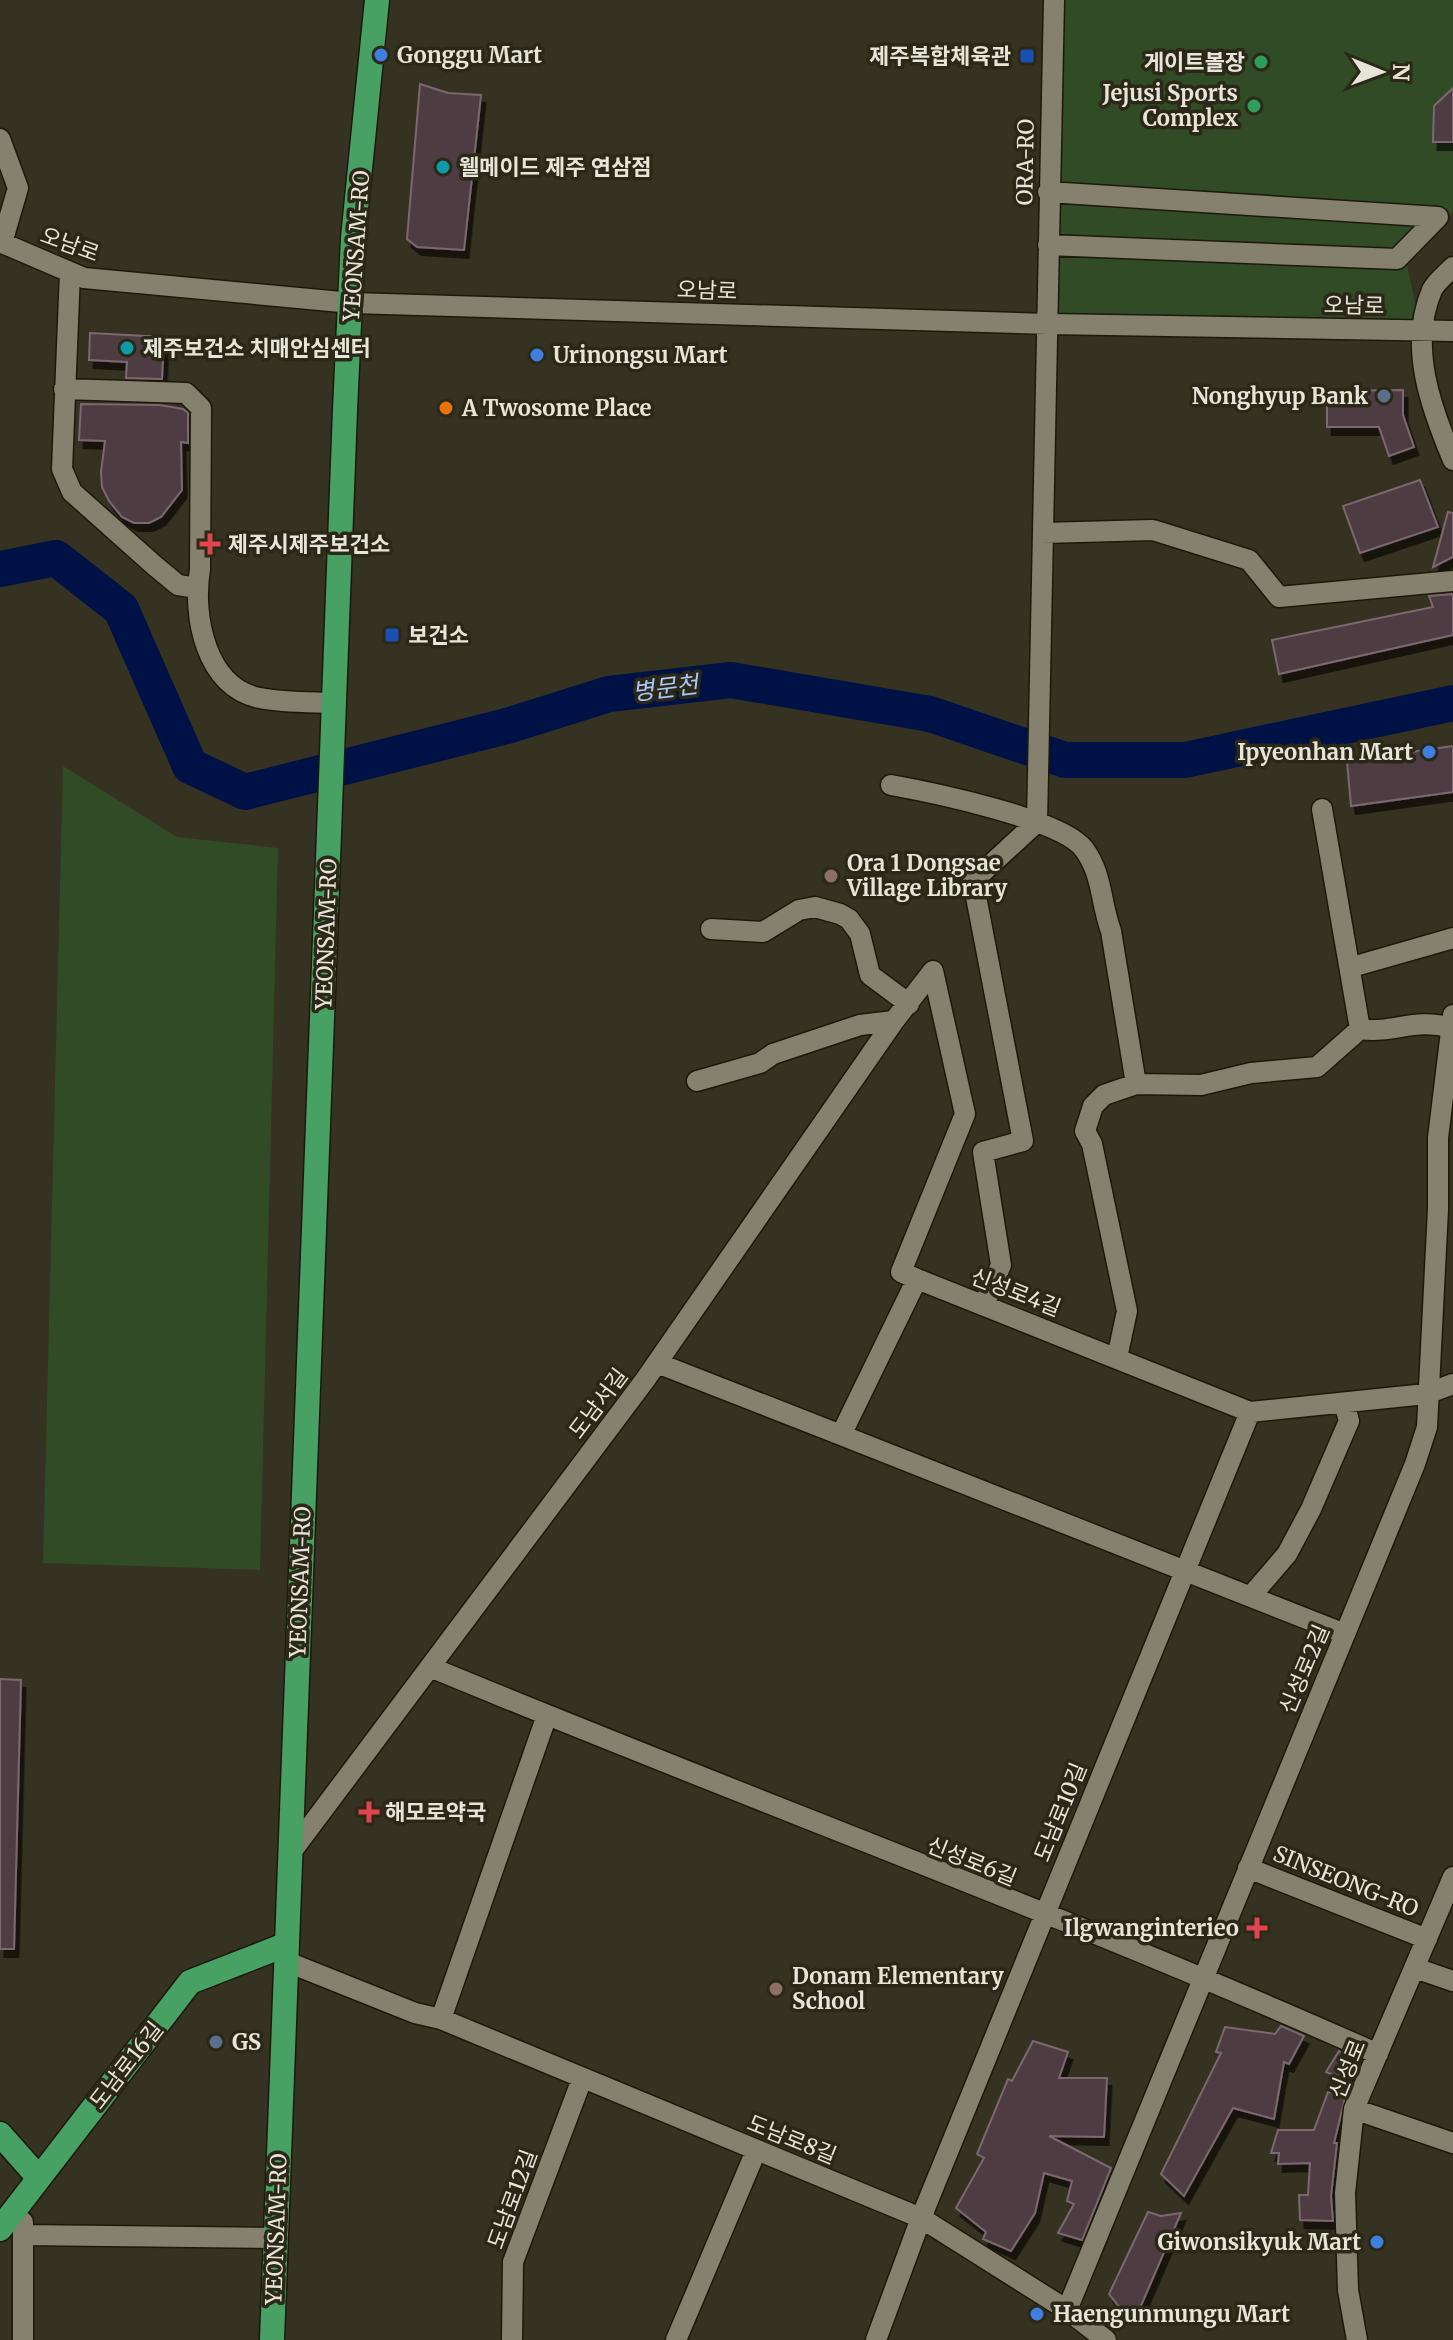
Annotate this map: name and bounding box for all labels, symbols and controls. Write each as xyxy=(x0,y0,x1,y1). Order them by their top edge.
north arrow xyxy=(1341,32,1421,112)
place label: Gonggu Mart xyxy=(397,41,542,69)
place label: 제주복합체육관 xyxy=(869,42,1011,70)
marker: Gonggu Mart xyxy=(372,46,390,64)
marker: 제주복합체육관 xyxy=(1018,47,1036,65)
place label: 게이트볼장 xyxy=(1144,48,1245,76)
marker: 게이트볼장 xyxy=(1252,53,1270,71)
text: N xyxy=(1387,63,1415,82)
place label: Jejusi Sports Complex xyxy=(1101,79,1238,132)
marker: Jejusi Sports Complex xyxy=(1245,97,1263,115)
street label: ORA-RO xyxy=(1010,118,1040,206)
place label: 웰메이드 제주 연삼점 xyxy=(459,153,652,181)
marker: 웰메이드 제주 연삼점 xyxy=(434,158,452,176)
street label: YEONSAM-RO xyxy=(337,169,375,324)
street label: 오남로 xyxy=(37,220,103,268)
street label: 오남로 xyxy=(676,275,738,305)
street label: 오남로 xyxy=(1323,290,1385,320)
place label: 제주보건소 치매안심센터 xyxy=(143,334,371,362)
marker: 제주보건소 치매안심센터 xyxy=(118,339,136,357)
place label: Urinongsu Mart xyxy=(553,341,728,369)
marker: Urinongsu Mart xyxy=(528,346,546,364)
place label: Nonghyup Bank xyxy=(1192,382,1369,410)
marker: Nonghyup Bank xyxy=(1375,387,1393,405)
place label: A Twosome Place xyxy=(461,394,652,422)
marker: A Twosome Place xyxy=(437,399,455,417)
place label: 제주시제주보건소 xyxy=(228,530,390,558)
marker: 제주시제주보건소 xyxy=(199,533,221,555)
place label: 보건소 xyxy=(408,621,469,649)
marker: 보건소 xyxy=(383,626,401,644)
water label: 병문천 xyxy=(630,668,703,707)
place label: Ipyeonhan Mart xyxy=(1237,738,1413,766)
marker: Ipyeonhan Mart xyxy=(1420,743,1438,761)
place label: Ora 1 Dongsae Village Library xyxy=(846,849,1008,902)
street label: YEONSAM-RO xyxy=(309,858,343,1011)
marker: Ora 1 Dongsae Village Library xyxy=(822,867,840,885)
street label: 신성로4길 xyxy=(967,1262,1065,1322)
street label: 도남서길 xyxy=(562,1362,634,1444)
street label: YEONSAM-RO xyxy=(283,1506,317,1659)
street label: 신성로2길 xyxy=(1273,1620,1335,1718)
street label: 도남로10길 xyxy=(1028,1758,1092,1866)
place label: 해모로약국 xyxy=(385,1798,486,1826)
marker: 해모로약국 xyxy=(360,1803,378,1821)
street label: 신성로6길 xyxy=(923,1830,1021,1892)
street label: SINSEONG-RO xyxy=(1269,1839,1423,1923)
place label: Ilgwanginterieo xyxy=(1064,1914,1239,1942)
marker: Ilgwanginterieo xyxy=(1246,1917,1268,1939)
place label: Donam Elementary School xyxy=(792,1962,1005,2015)
marker: Donam Elementary School xyxy=(767,1980,785,1998)
street label: 도남로16길 xyxy=(83,2016,169,2114)
place label: GS xyxy=(232,2028,261,2056)
marker: GS xyxy=(207,2033,225,2051)
street label: 신성로 xyxy=(1323,2036,1371,2102)
street label: 도남로8길 xyxy=(743,2108,841,2170)
street label: 도남로12길 xyxy=(481,2145,543,2253)
street label: YEONSAM-RO xyxy=(259,2153,293,2306)
place label: Giwonsikyuk Mart xyxy=(1158,2228,1361,2256)
marker: Giwonsikyuk Mart xyxy=(1368,2233,1386,2251)
place label: Haengunmungu Mart xyxy=(1053,2300,1290,2328)
marker: Haengunmungu Mart xyxy=(1028,2305,1046,2323)

